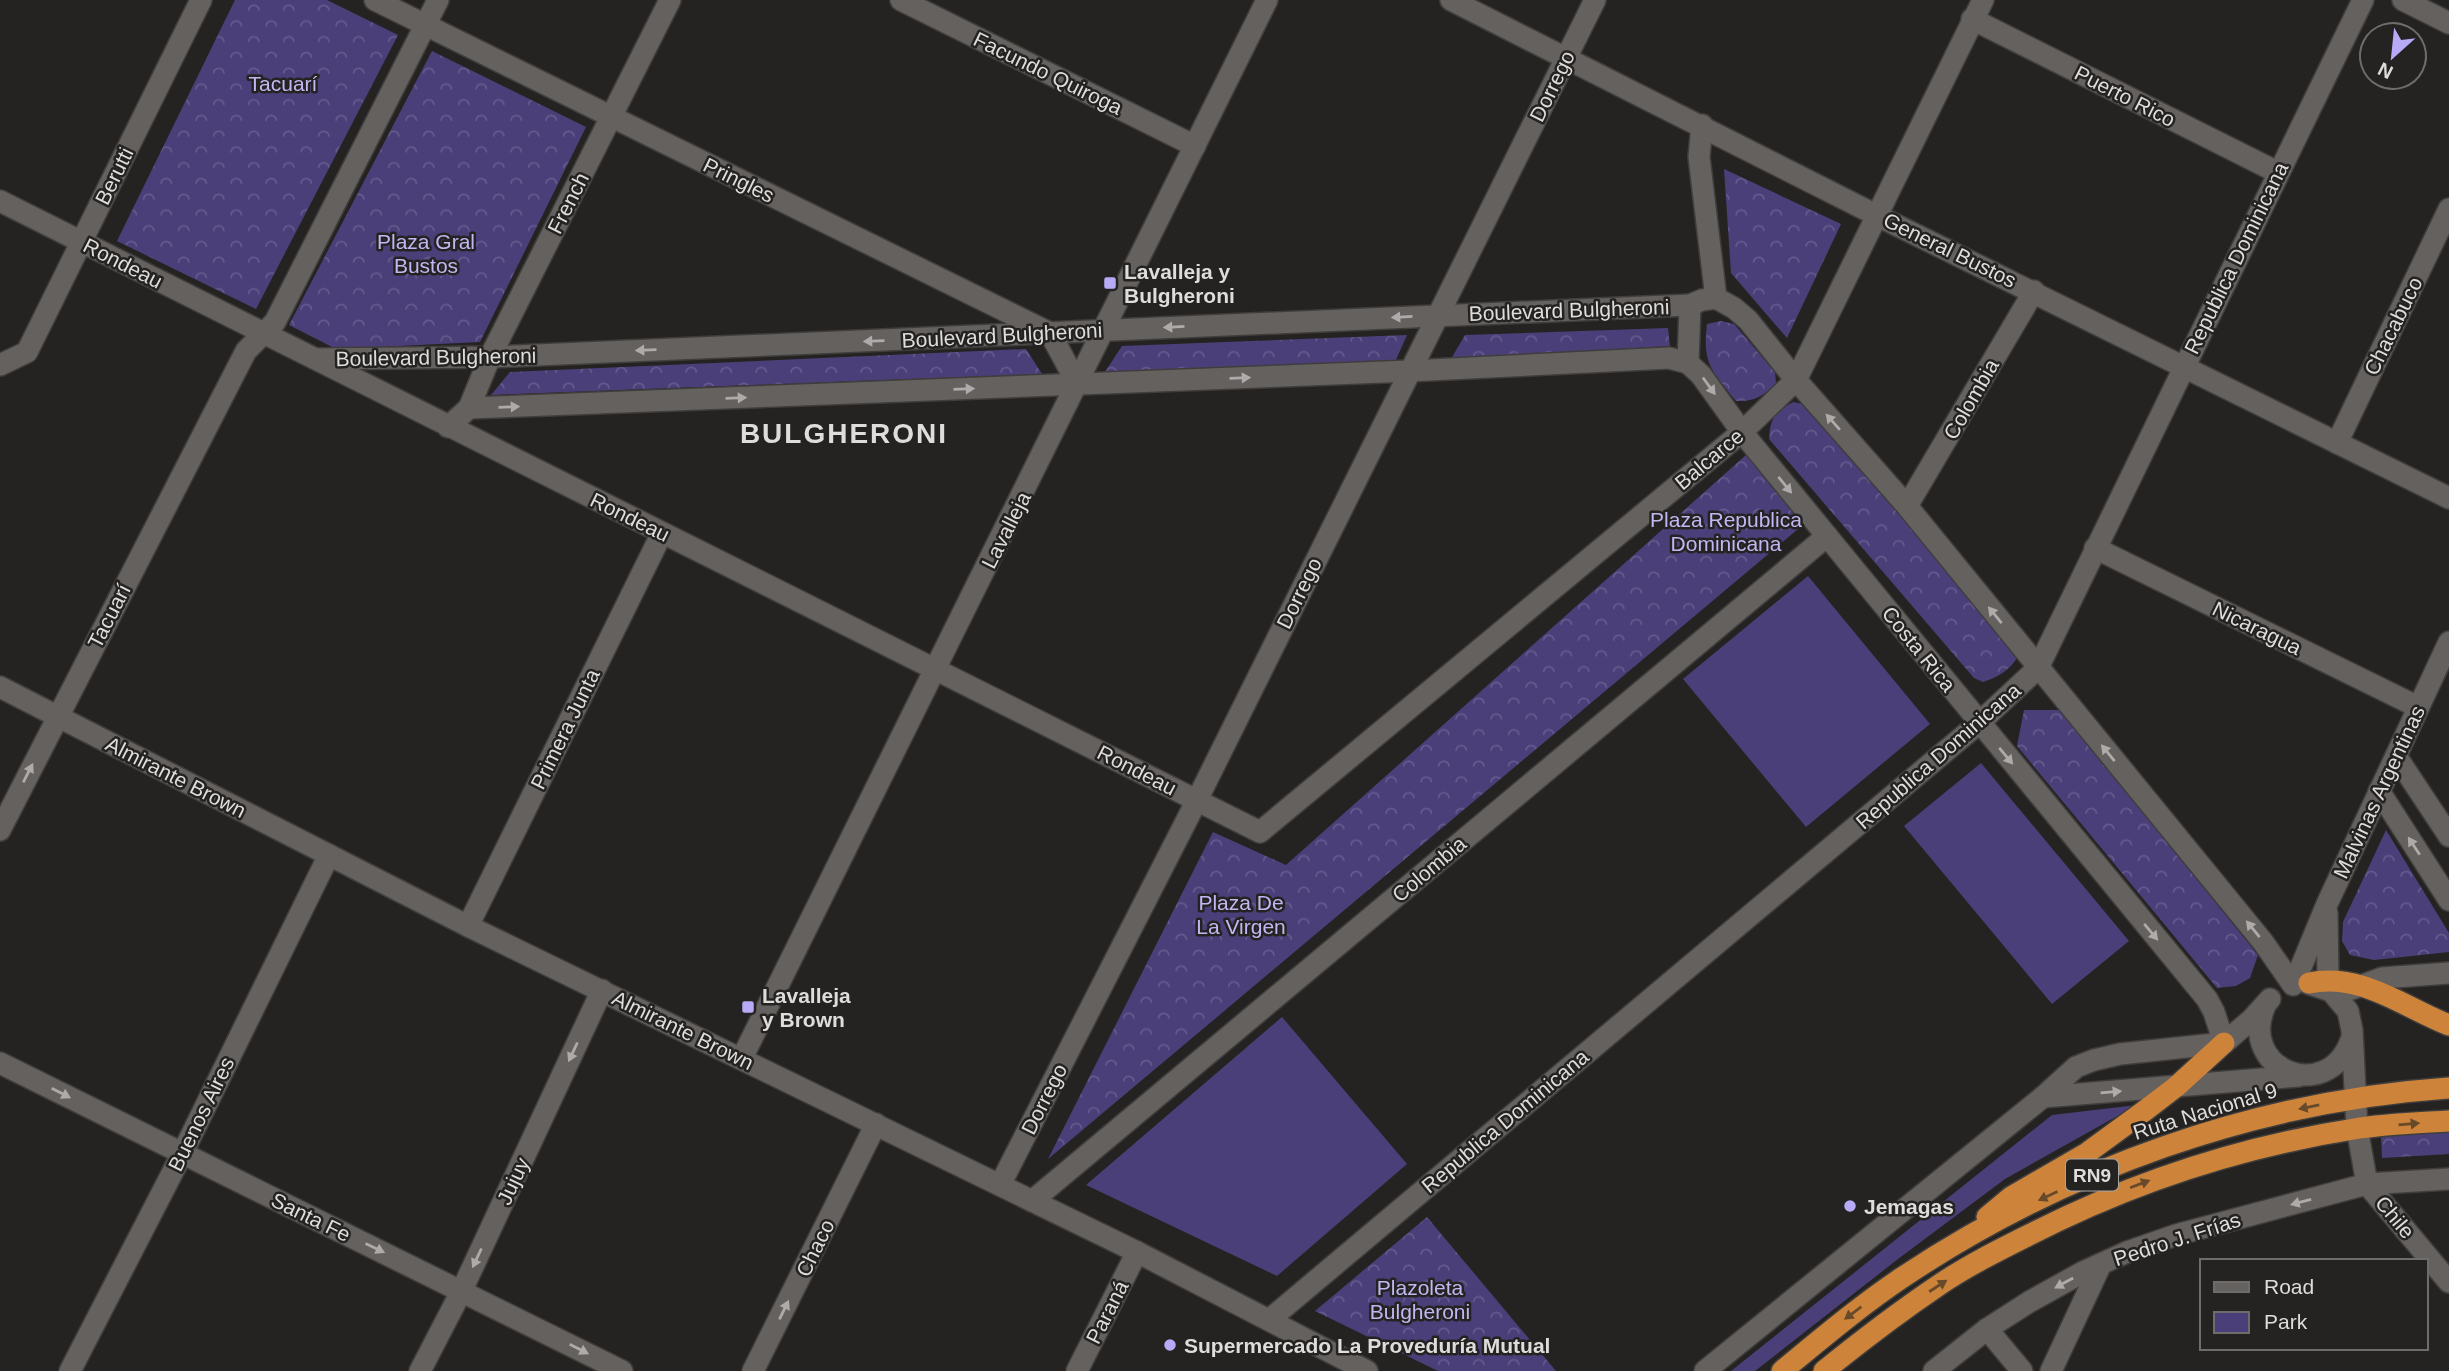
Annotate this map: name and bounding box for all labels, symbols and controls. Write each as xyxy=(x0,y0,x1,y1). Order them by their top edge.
north arrow xyxy=(2358,21,2428,91)
street label: Facundo Quiroga xyxy=(970,27,1126,119)
street label: Dorrego xyxy=(1525,47,1579,125)
text: N xyxy=(2375,58,2396,83)
street label: Puerto Rico xyxy=(2071,61,2179,131)
park label: Tacuarí xyxy=(249,72,318,95)
street label: Berutti xyxy=(90,144,138,208)
street label: Pringles xyxy=(700,153,778,207)
street label: Republica Dominicana xyxy=(2180,158,2293,357)
street label: French xyxy=(543,169,593,237)
street label: General Bustos xyxy=(1880,208,2020,292)
park label: Plaza Gral Bustos xyxy=(377,230,475,277)
street label: Rondeau xyxy=(80,233,166,293)
place label: Lavalleja y Bulgheroni xyxy=(1124,260,1235,307)
street label: Chacabuco xyxy=(2359,273,2427,379)
marker: Lavalleja y Bulgheroni xyxy=(1102,275,1118,291)
street label: Boulevard Bulgheroni xyxy=(1468,295,1670,325)
one-way arrow xyxy=(1390,312,1412,323)
street label: Boulevard Bulgheroni xyxy=(901,318,1103,352)
one-way arrow xyxy=(1163,322,1185,333)
one-way arrow xyxy=(862,335,884,346)
street label: Boulevard Bulgheroni xyxy=(335,344,537,370)
one-way arrow xyxy=(635,345,657,356)
street label: Colombia xyxy=(1939,355,2003,443)
one-way arrow xyxy=(1229,373,1251,384)
one-way arrow xyxy=(1702,377,1717,395)
one-way arrow xyxy=(953,384,975,395)
one-way arrow xyxy=(726,392,748,403)
one-way arrow xyxy=(498,401,520,412)
one-way arrow xyxy=(1826,413,1841,430)
district label: BULGHERONI xyxy=(740,418,948,449)
street label: Balcarce xyxy=(1670,424,1748,494)
one-way arrow xyxy=(1777,476,1792,493)
street label: Rondeau xyxy=(587,488,673,546)
street label: Lavalleja xyxy=(977,488,1035,572)
park label: Plaza Republica Dominicana xyxy=(1650,508,1802,555)
street label: Dorrego xyxy=(1272,554,1326,632)
street label: Tacuarí xyxy=(83,580,135,652)
street label: Nicaragua xyxy=(2209,597,2305,659)
street label: Costa Rica xyxy=(1878,602,1960,696)
one-way arrow xyxy=(1988,606,2003,623)
street label: Primera Junta xyxy=(526,665,604,793)
street label: Republica Dominicana xyxy=(1851,678,2025,834)
street label: Malvinas Argentinas xyxy=(2329,702,2429,882)
street label: Almirante Brown xyxy=(102,732,250,822)
street label: Rondeau xyxy=(1094,740,1180,800)
one-way arrow xyxy=(2101,745,2116,763)
one-way arrow xyxy=(1998,748,2013,765)
one-way arrow xyxy=(23,763,34,783)
street label: Colombia xyxy=(1388,831,1471,906)
one-way arrow xyxy=(2408,836,2421,855)
park label: Plaza De La Virgen xyxy=(1196,891,1286,938)
one-way arrow xyxy=(2245,921,2260,939)
one-way arrow xyxy=(2143,923,2158,940)
place label: Lavalleja y Brown xyxy=(762,984,851,1031)
street label: Almirante Brown xyxy=(609,986,757,1074)
marker: Lavalleja y Brown xyxy=(740,999,756,1015)
one-way arrow xyxy=(567,1041,578,1062)
street label: Republica Dominicana xyxy=(1417,1044,1593,1197)
street label: Buenos Aires xyxy=(164,1053,238,1175)
street label: Dorrego xyxy=(1017,1060,1071,1138)
street label: Ruta Nacional 9 xyxy=(2130,1078,2280,1144)
one-way arrow xyxy=(2100,1086,2122,1097)
one-way arrow xyxy=(51,1088,71,1099)
one-way arrow xyxy=(2298,1102,2320,1113)
one-way arrow xyxy=(2399,1118,2421,1129)
street label: Jujuy xyxy=(492,1153,534,1208)
road number: RN9 xyxy=(2066,1160,2118,1190)
one-way arrow xyxy=(2130,1178,2151,1189)
street label: Santa Fe xyxy=(268,1188,354,1246)
one-way arrow xyxy=(2038,1190,2058,1202)
street label: Chile xyxy=(2371,1191,2419,1243)
place label: Jemagas xyxy=(1864,1195,1954,1218)
one-way arrow xyxy=(2290,1197,2312,1208)
marker: Jemagas xyxy=(1842,1198,1858,1214)
street label: Pedro J. Frías xyxy=(2111,1208,2243,1270)
street label: Chaco xyxy=(791,1216,839,1280)
one-way arrow xyxy=(365,1242,385,1253)
one-way arrow xyxy=(471,1248,483,1268)
legend xyxy=(2200,1259,2428,1350)
text: Road xyxy=(2264,1275,2314,1298)
street label: Paraná xyxy=(1081,1276,1133,1347)
park label: Plazoleta Bulgheroni xyxy=(1370,1276,1470,1323)
one-way arrow xyxy=(2054,1277,2073,1289)
one-way arrow xyxy=(1929,1279,1947,1293)
one-way arrow xyxy=(778,1300,789,1320)
one-way arrow xyxy=(1844,1306,1863,1320)
text: Park xyxy=(2264,1310,2308,1333)
place label: Supermercado La Proveduría Mutual xyxy=(1184,1334,1550,1357)
marker: Supermercado La Proveduría Mutual xyxy=(1162,1337,1178,1353)
one-way arrow xyxy=(569,1343,589,1355)

